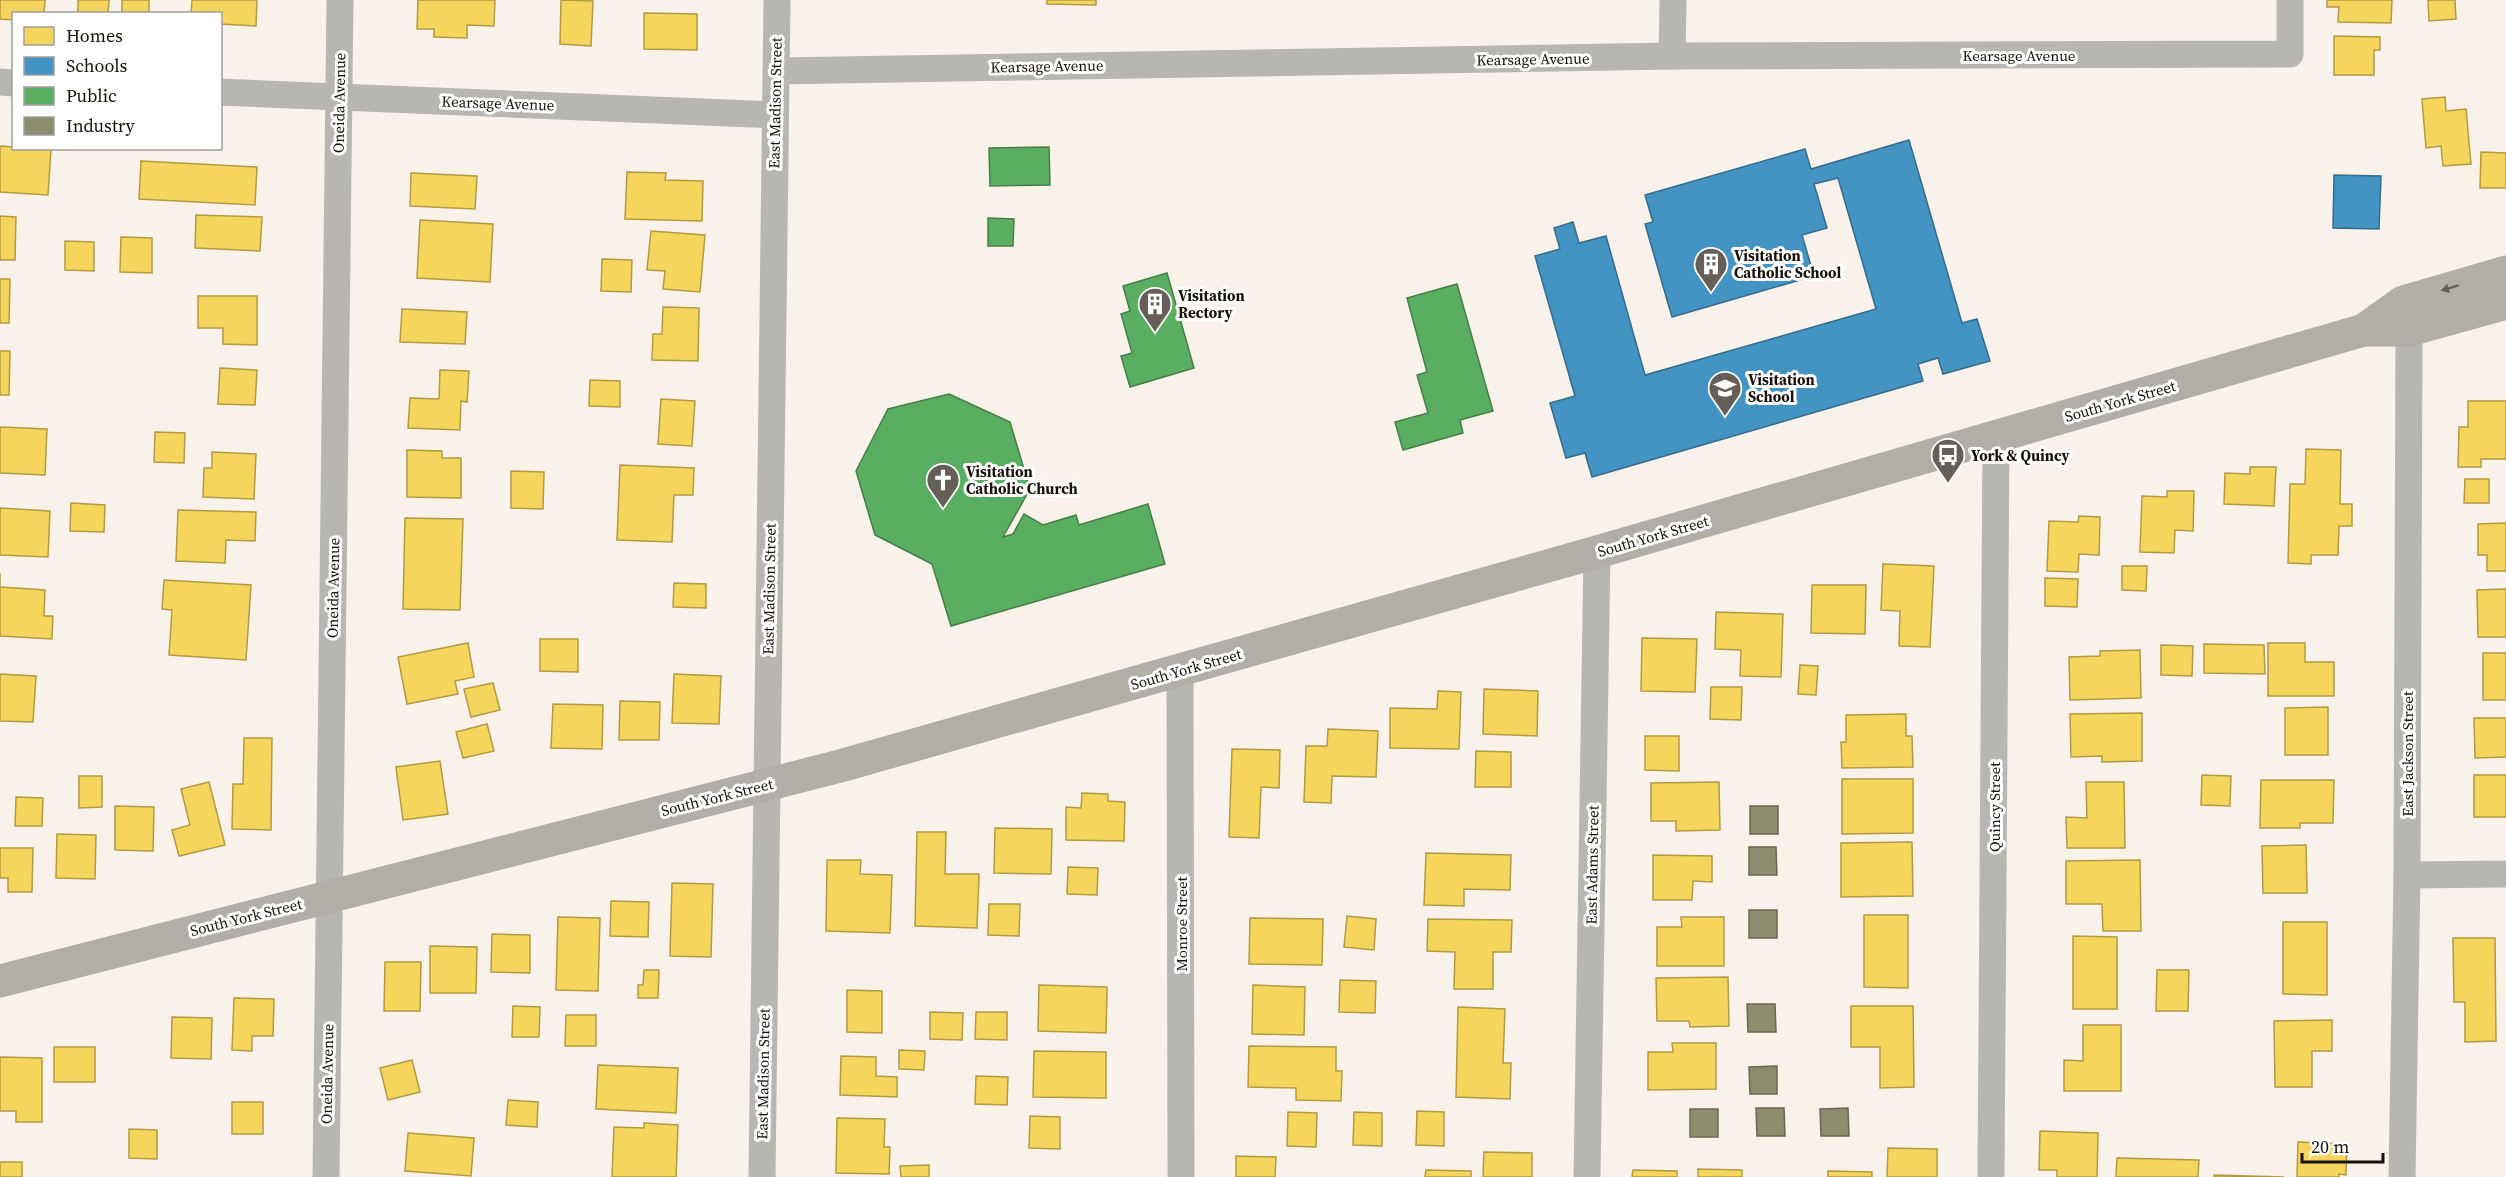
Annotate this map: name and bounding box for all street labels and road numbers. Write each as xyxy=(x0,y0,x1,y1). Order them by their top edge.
street label: East Madison Street xyxy=(763,37,787,169)
street label: Kearsage Avenue xyxy=(1963,45,2076,66)
street label: Kearsage Avenue xyxy=(1476,48,1590,70)
street label: Oneida Avenue xyxy=(328,52,350,153)
street label: Kearsage Avenue xyxy=(990,55,1104,77)
street label: Kearsage Avenue xyxy=(441,91,555,115)
street label: South York Street xyxy=(2062,375,2178,427)
street label: South York Street xyxy=(1595,510,1711,562)
street label: East Madison Street xyxy=(757,523,781,655)
street label: Oneida Avenue xyxy=(322,537,344,638)
street label: South York Street xyxy=(1128,643,1244,695)
street label: East Jackson Street xyxy=(2397,691,2418,817)
street label: Quincy Street xyxy=(1984,762,2005,852)
street label: South York Street xyxy=(659,773,775,821)
street label: East Adams Street xyxy=(1580,805,1604,925)
street label: Monroe Street xyxy=(1171,876,1192,971)
street label: South York Street xyxy=(188,893,304,941)
street label: East Madison Street xyxy=(751,1008,775,1140)
street label: Oneida Avenue xyxy=(316,1023,338,1124)

